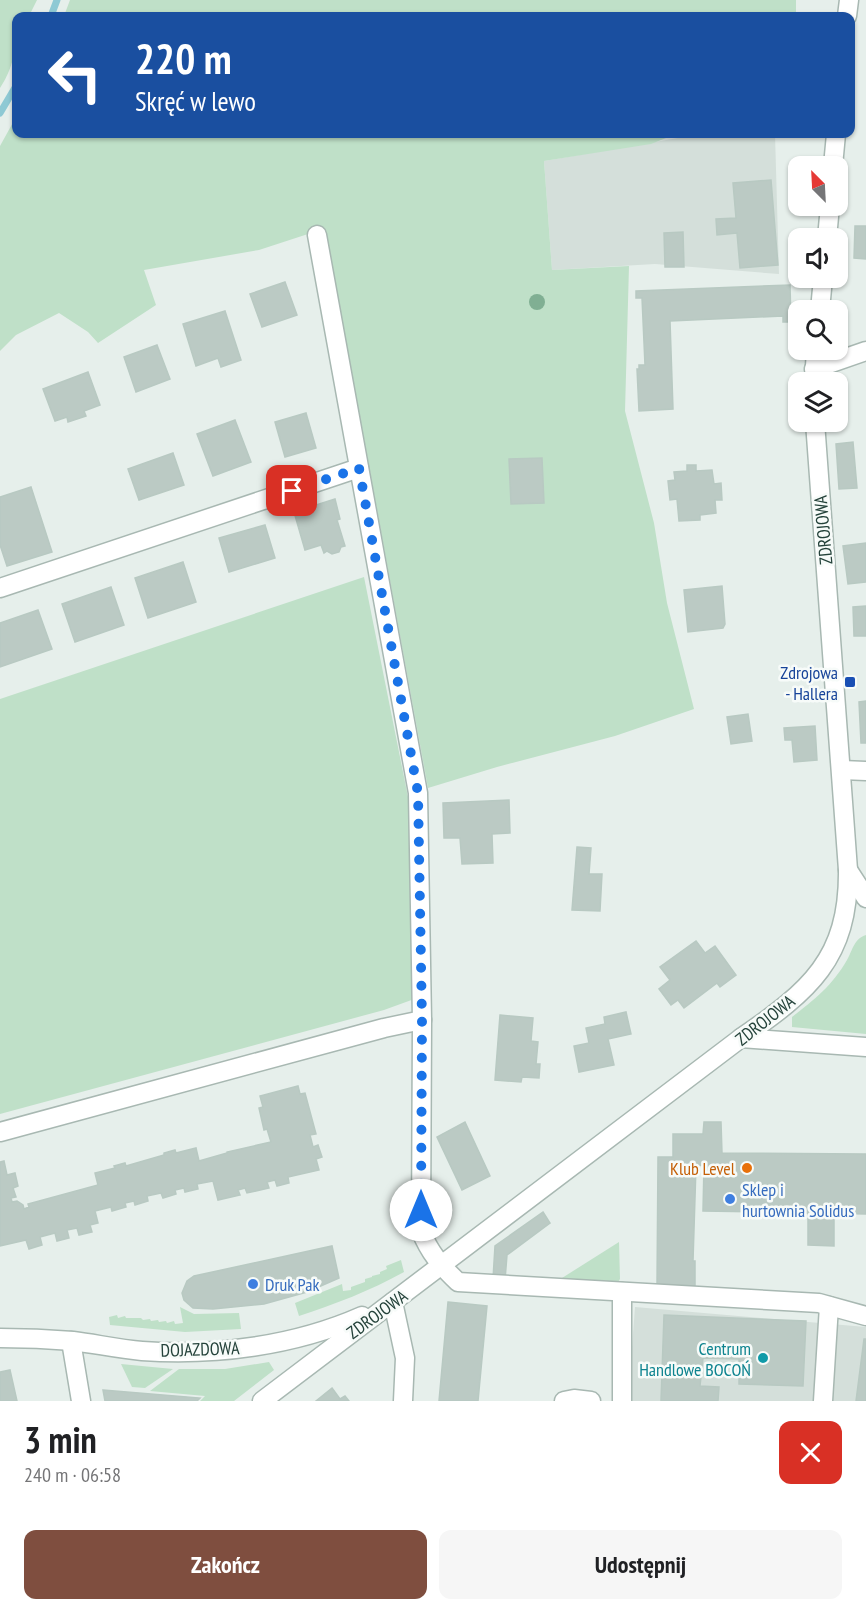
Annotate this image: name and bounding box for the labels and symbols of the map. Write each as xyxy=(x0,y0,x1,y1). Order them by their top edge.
north arrow xyxy=(788,156,848,216)
pin xyxy=(266,465,317,516)
street label: ZDROJOWA xyxy=(808,494,837,566)
place label: Zdrojowa - Hallera xyxy=(780,661,838,705)
marker: Zdrojowa - Hallera xyxy=(843,675,857,689)
street label: ZDROJOWA xyxy=(731,989,800,1050)
place label: Klub Level xyxy=(670,1157,736,1180)
marker: Klub Level xyxy=(740,1161,754,1175)
position arrow xyxy=(389,1178,453,1242)
place label: Sklep i hurtownia Solidus xyxy=(742,1178,854,1222)
marker: Sklep i hurtownia Solidus xyxy=(723,1192,737,1206)
place label: Druk Pak xyxy=(265,1273,319,1296)
marker: Druk Pak xyxy=(246,1277,260,1291)
street label: ZDROJOWA xyxy=(342,1284,412,1344)
street label: DOJAZDOWA xyxy=(160,1336,240,1362)
place label: Centrum Handlowe BOCOŃ xyxy=(639,1337,751,1381)
marker: Centrum Handlowe BOCOŃ xyxy=(756,1351,770,1365)

